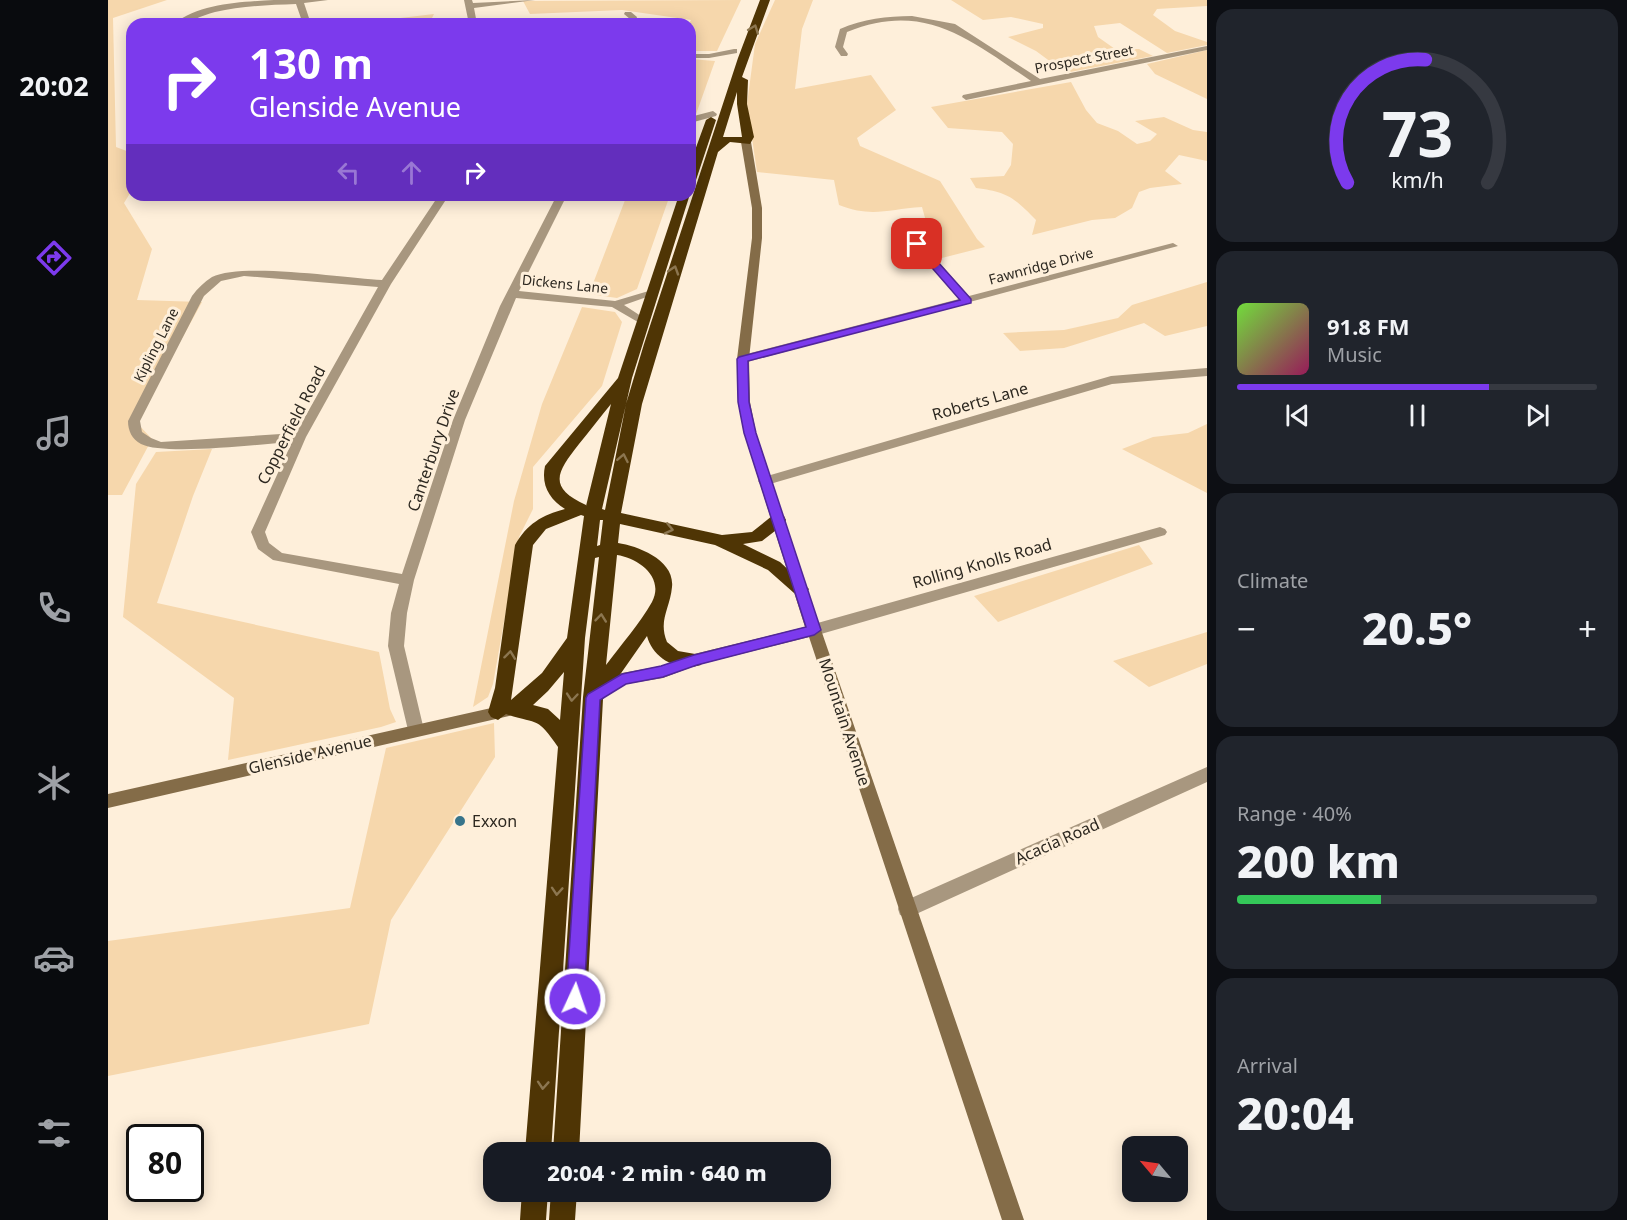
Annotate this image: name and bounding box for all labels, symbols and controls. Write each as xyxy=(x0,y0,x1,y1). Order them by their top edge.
one-way arrow xyxy=(747,24,759,35)
text: 130 m xyxy=(249,34,373,91)
street label: Prospect Street xyxy=(1033,40,1135,77)
icon: right xyxy=(150,42,228,120)
text: 20:02 xyxy=(19,67,89,104)
text: Glenside Avenue xyxy=(249,88,461,125)
text: 73 xyxy=(1381,90,1453,175)
icon: left xyxy=(332,156,365,189)
icon: ahead xyxy=(395,156,428,189)
icon: right xyxy=(458,156,491,189)
text: km/h xyxy=(1391,165,1443,194)
pin xyxy=(891,218,942,269)
icon: arrive xyxy=(900,227,933,260)
icon: directions xyxy=(33,237,75,279)
street label: Fawnridge Drive xyxy=(986,242,1095,289)
one-way arrow xyxy=(667,266,680,276)
street label: Dickens Lane xyxy=(521,270,609,297)
street label: Kipling Lane xyxy=(129,304,182,385)
text: 91.8 FM xyxy=(1327,311,1409,341)
text: Music xyxy=(1327,341,1382,368)
street label: Copperfield Road xyxy=(252,362,330,488)
street label: Roberts Lane xyxy=(929,377,1031,425)
street label: Canterbury Drive xyxy=(402,386,464,514)
icon: previous xyxy=(1281,399,1314,432)
icon: pause xyxy=(1401,399,1434,432)
icon: next xyxy=(1521,399,1554,432)
icon: music xyxy=(33,412,75,454)
one-way arrow xyxy=(616,454,629,464)
one-way arrow xyxy=(663,521,673,534)
street label: Rolling Knolls Road xyxy=(910,533,1054,593)
text: Climate xyxy=(1237,567,1308,594)
icon: phone xyxy=(33,587,75,629)
text: 20.5° xyxy=(1362,597,1472,658)
text: − xyxy=(1237,606,1256,651)
text: + xyxy=(1578,606,1597,651)
one-way arrow xyxy=(594,614,607,623)
one-way arrow xyxy=(503,650,515,659)
street label: Mountain Avenue xyxy=(814,655,876,789)
one-way arrow xyxy=(565,692,578,701)
street label: Glenside Avenue xyxy=(246,729,374,779)
icon: climate xyxy=(33,762,75,804)
text: Range · 40% xyxy=(1237,800,1352,827)
place label: Exxon xyxy=(472,810,517,832)
street label: Acacia Road xyxy=(1011,813,1103,869)
marker: Exxon xyxy=(453,814,467,828)
text: 200 km xyxy=(1237,830,1400,891)
one-way arrow xyxy=(551,886,564,895)
icon: car xyxy=(33,937,75,979)
position arrow xyxy=(543,967,607,1031)
text: Arrival xyxy=(1237,1052,1298,1079)
one-way arrow xyxy=(537,1081,550,1090)
text: 20:04 xyxy=(1237,1082,1354,1143)
icon: filters xyxy=(33,1112,75,1154)
speed limit sign: 80 xyxy=(126,1124,204,1202)
north arrow xyxy=(1122,1136,1188,1202)
map controls xyxy=(1122,1136,1188,1202)
text: 20:04 · 2 min · 640 m xyxy=(547,1157,767,1187)

